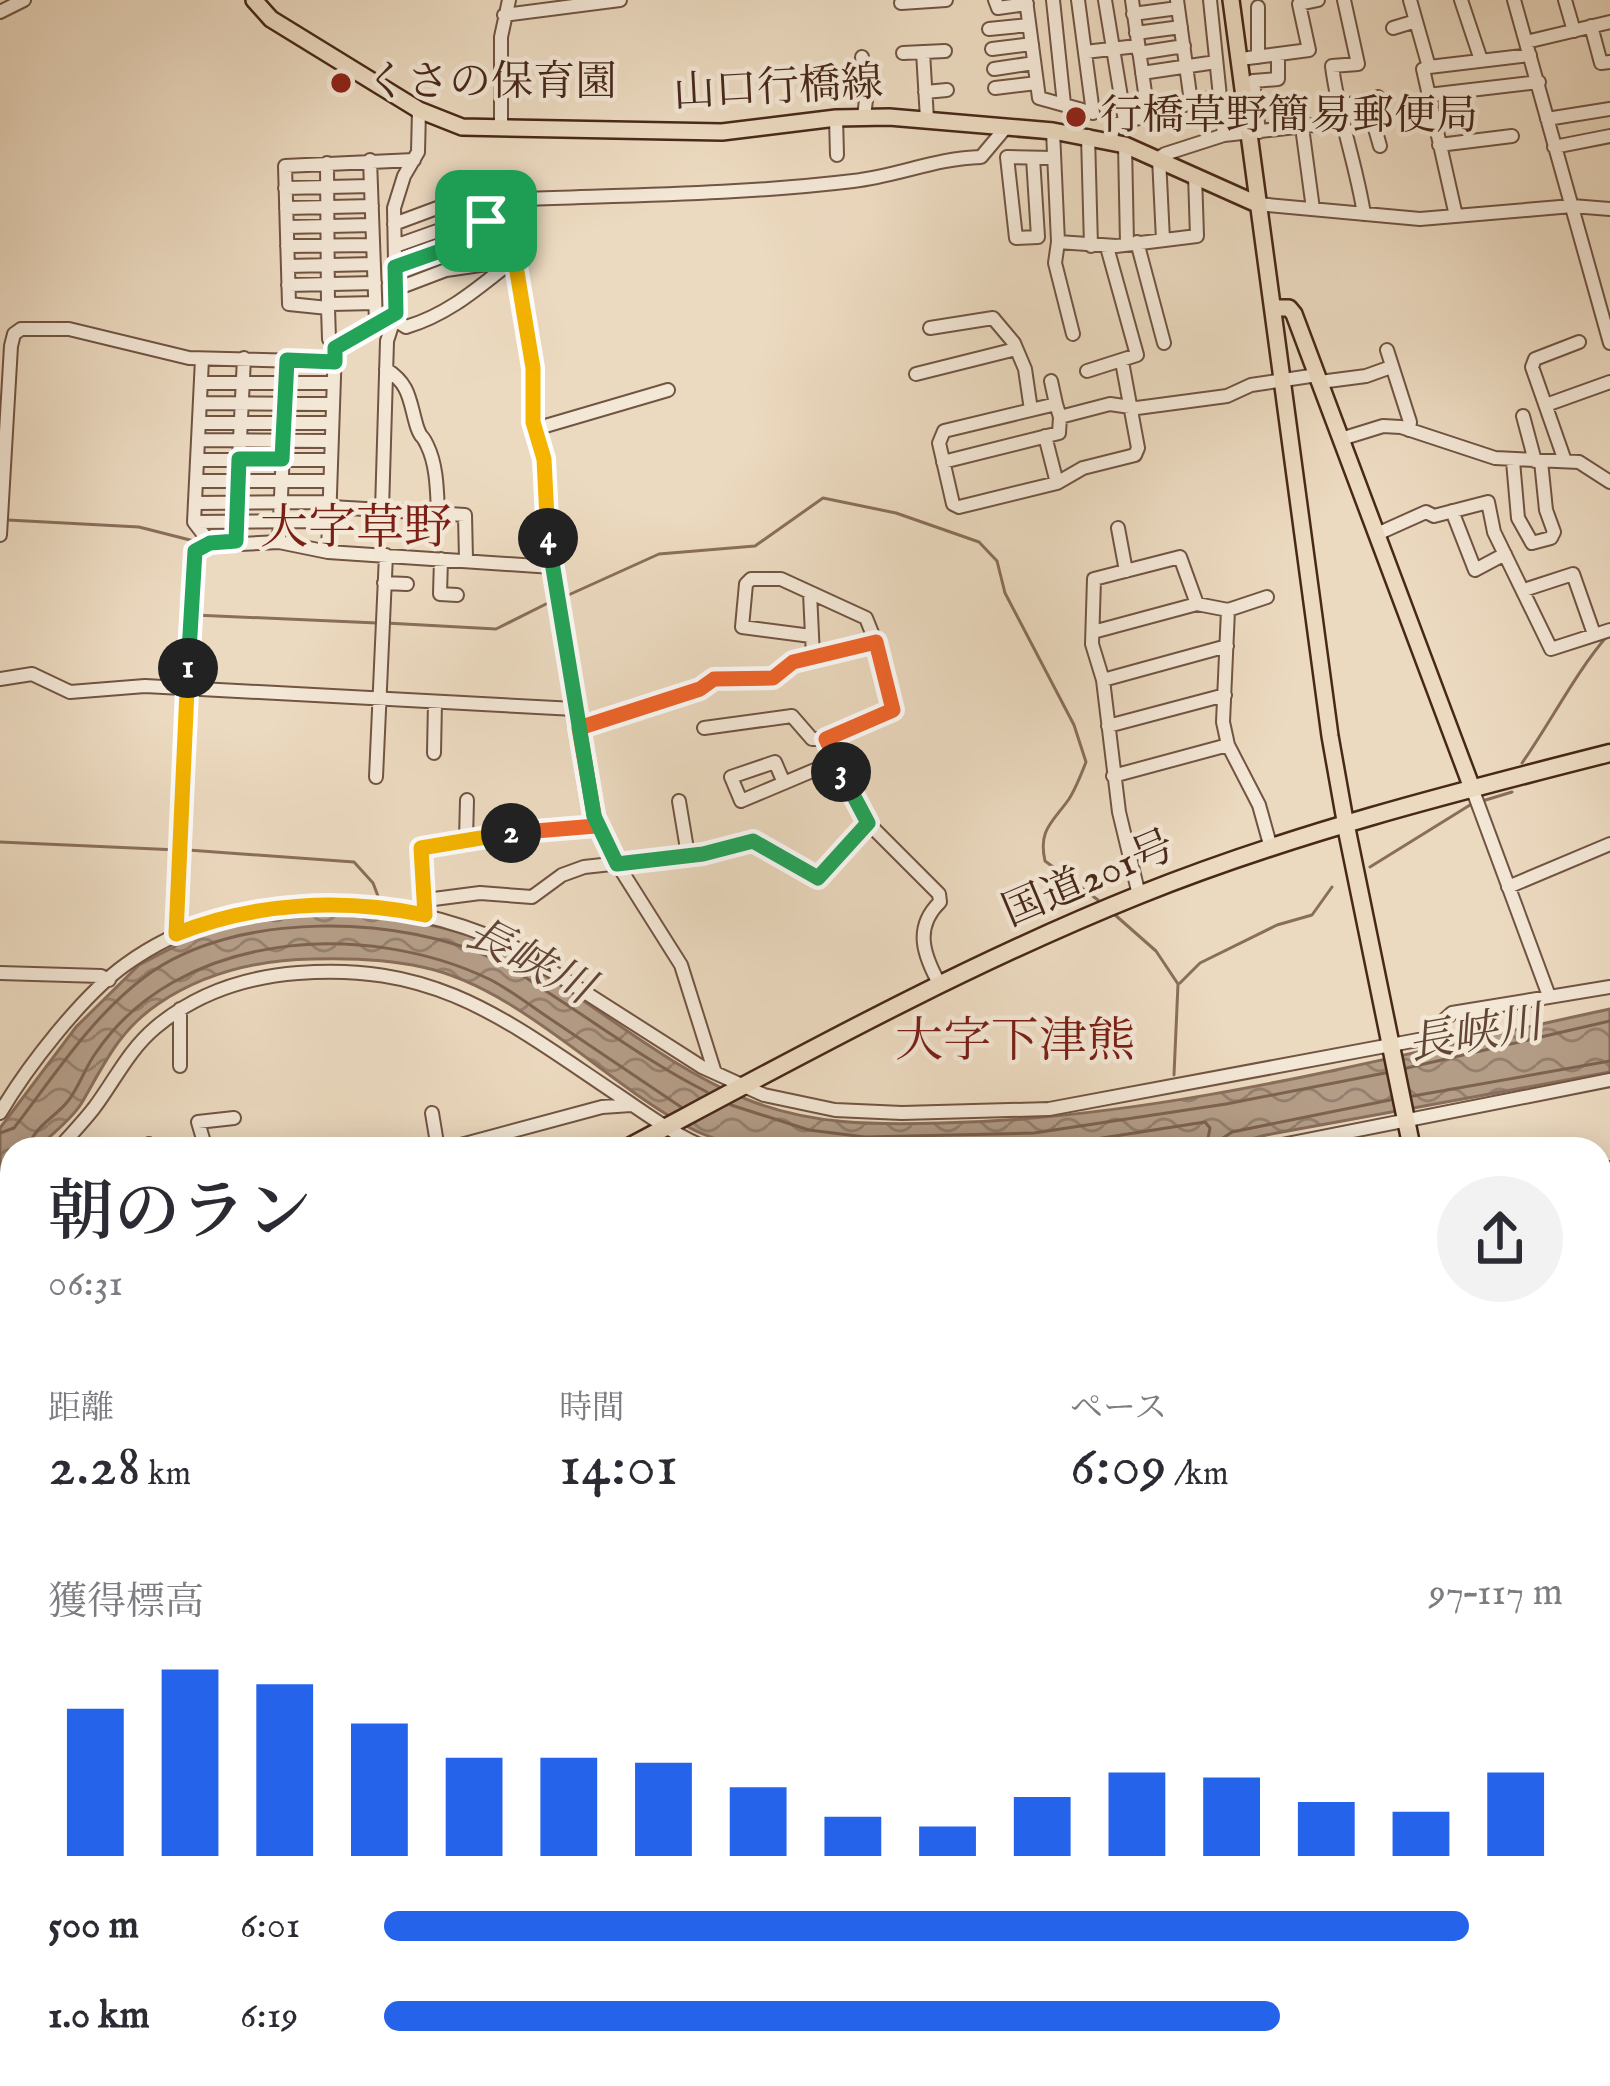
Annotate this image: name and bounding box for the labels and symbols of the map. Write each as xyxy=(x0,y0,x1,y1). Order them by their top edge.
place label: くさの保育園 xyxy=(365,57,617,110)
street label: 山口行橋線 xyxy=(672,57,884,121)
marker: くさの保育園 xyxy=(328,70,354,96)
place label: 行橋草野簡易郵便局 xyxy=(1100,91,1478,144)
marker: 行橋草野簡易郵便局 xyxy=(1063,104,1089,130)
pin xyxy=(435,170,537,272)
district label: 大字草野 xyxy=(260,500,452,560)
pin: 4 xyxy=(518,508,578,568)
pin: 1 xyxy=(158,638,218,698)
pin: 3 xyxy=(811,742,871,802)
pin: 2 xyxy=(481,803,541,863)
street label: 国道201号 xyxy=(995,820,1183,940)
water label: 長峡川 xyxy=(456,906,607,1020)
water label: 長峡川 xyxy=(1404,994,1551,1075)
district label: 大字下津熊 xyxy=(895,1013,1135,1073)

